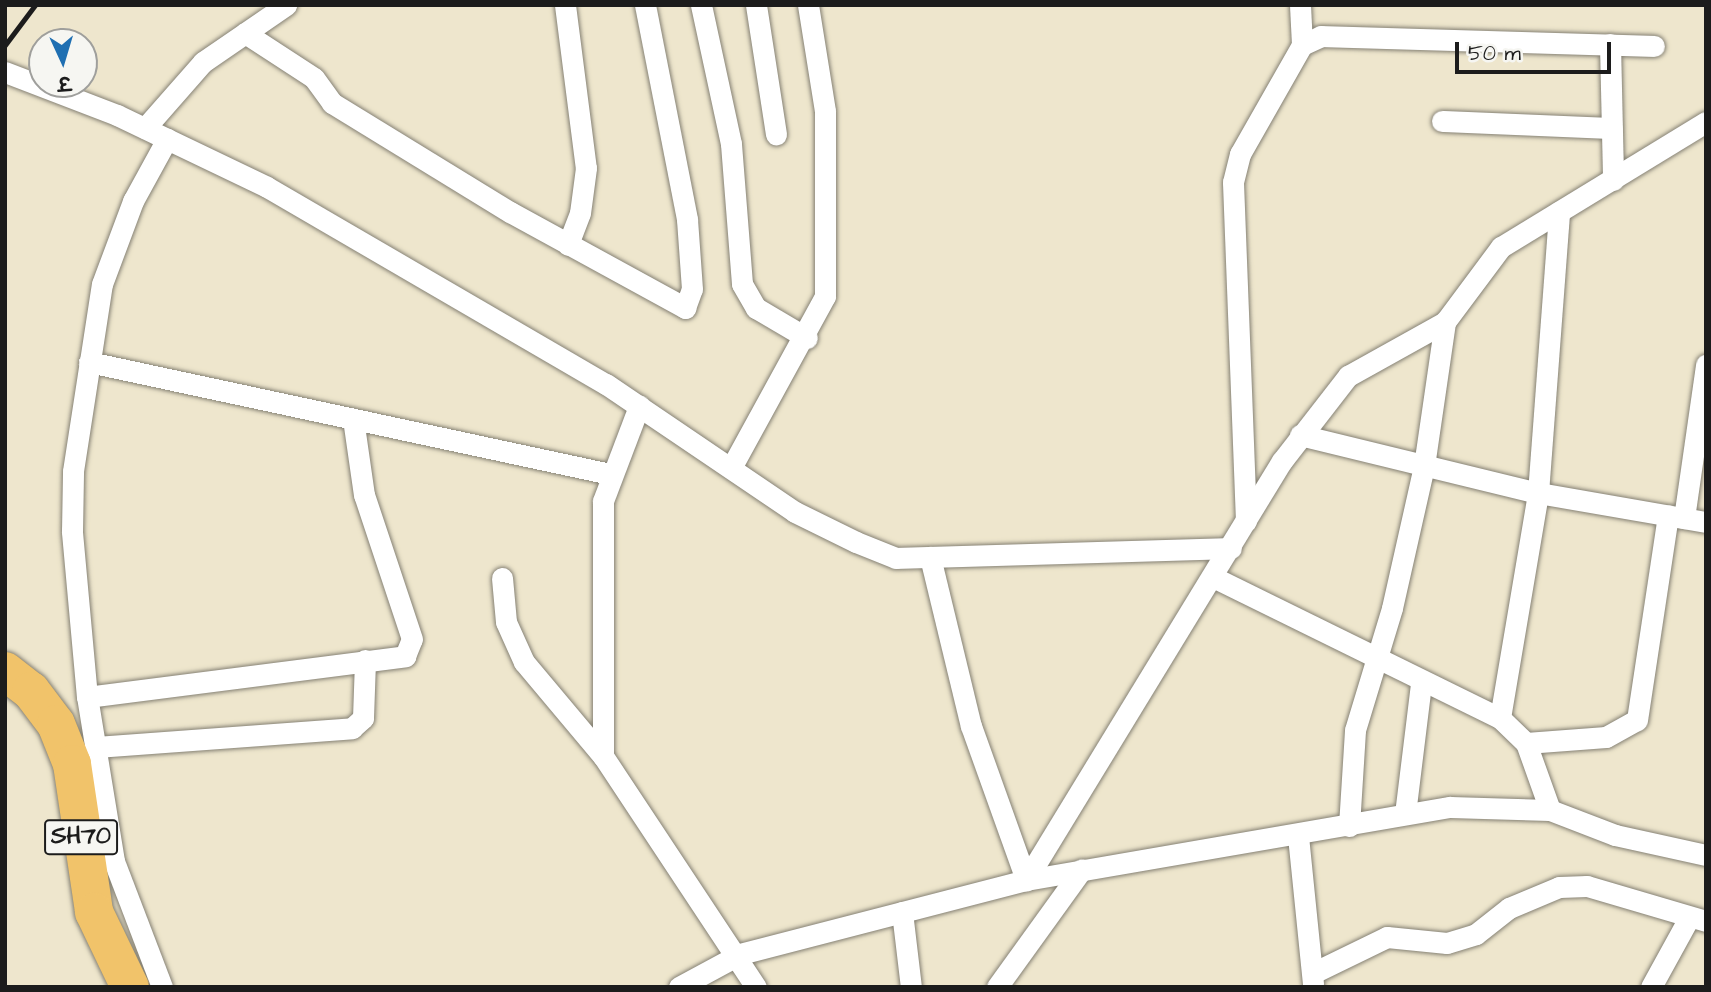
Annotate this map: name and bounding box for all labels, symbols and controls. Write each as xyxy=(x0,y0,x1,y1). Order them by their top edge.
north arrow xyxy=(28,28,98,98)
scale bar xyxy=(1459,28,1615,72)
text: 50 m xyxy=(1468,39,1521,68)
text: उ xyxy=(57,69,72,96)
road number: SH70 xyxy=(42,816,119,858)

